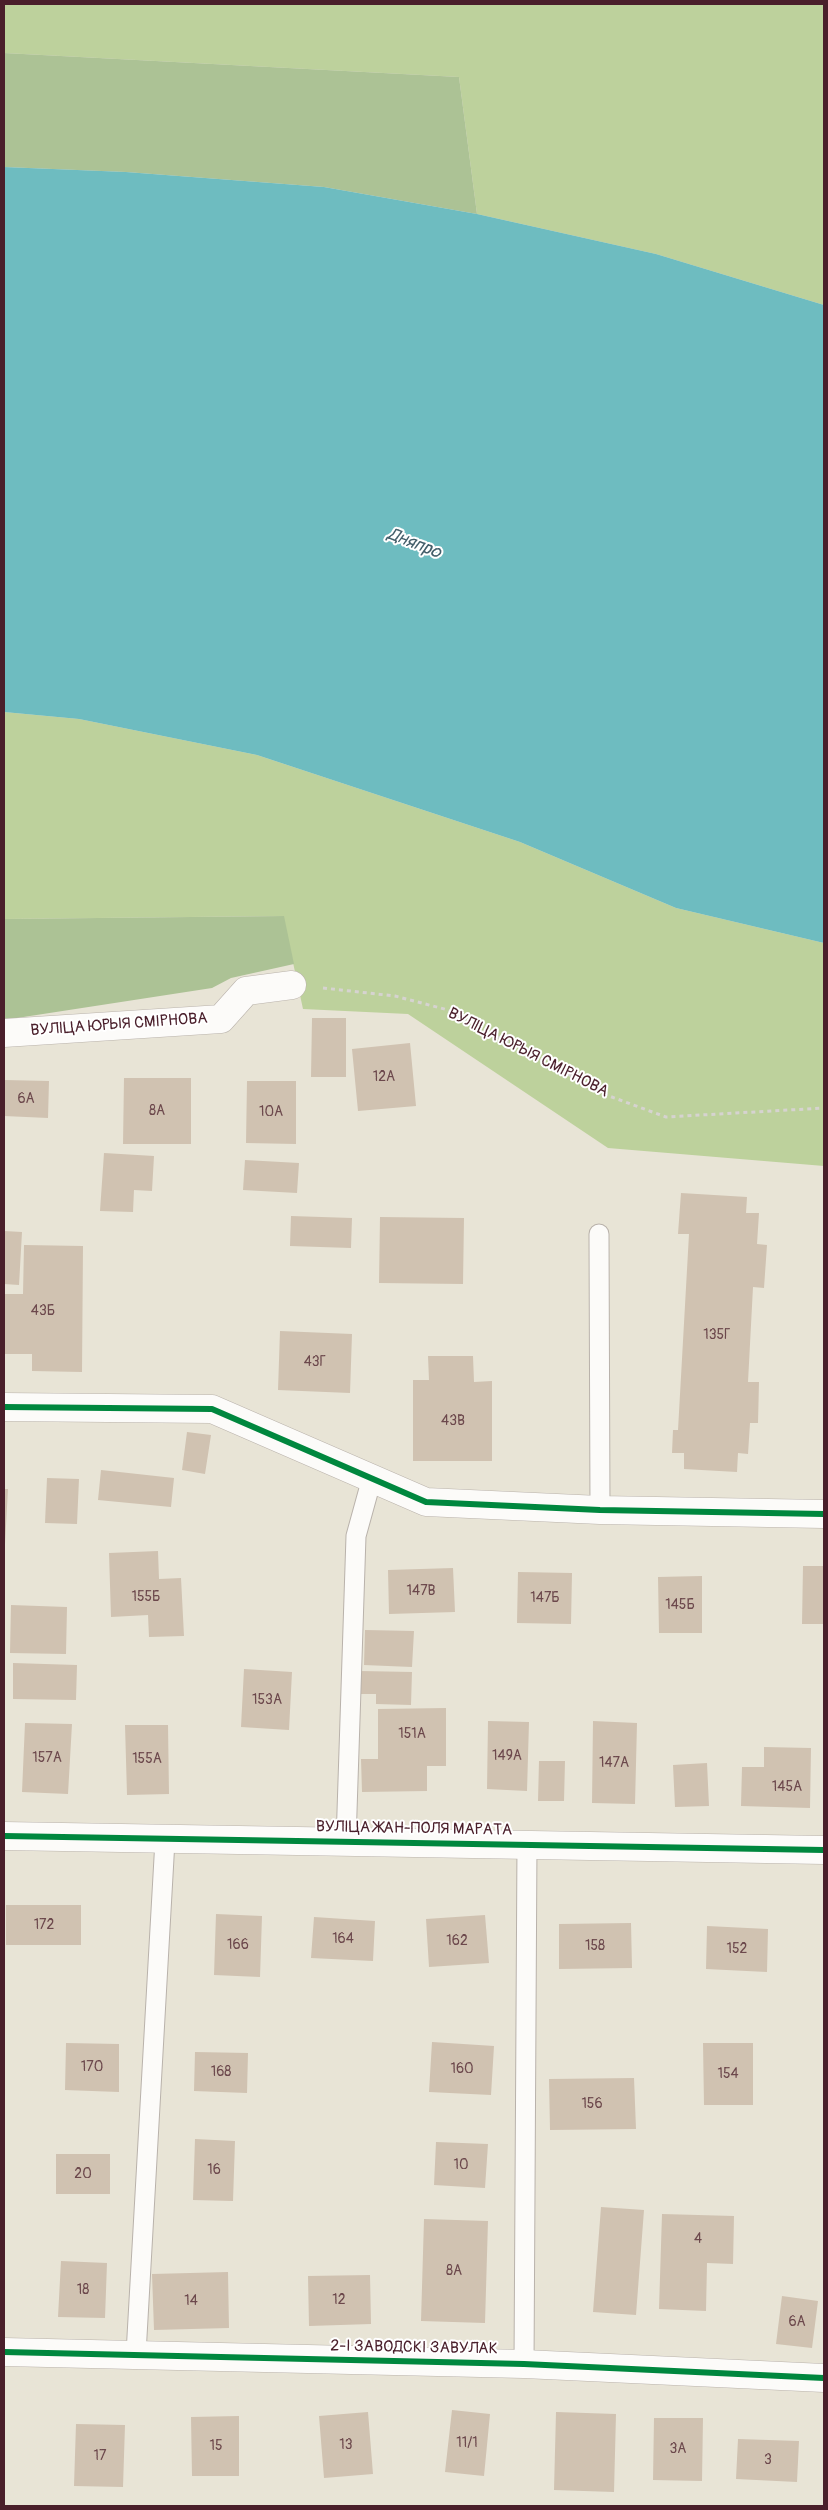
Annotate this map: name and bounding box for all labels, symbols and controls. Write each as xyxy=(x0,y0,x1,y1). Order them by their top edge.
water label: Дняпро xyxy=(384,524,444,564)
street label: ВУЛІЦА ЮРЫЯ СМІРНОВА xyxy=(445,1004,611,1102)
street label: ВУЛІЦА ЮРЫЯ СМІРНОВА xyxy=(30,1009,208,1041)
house number: 12А xyxy=(373,1069,395,1085)
house number: 6А xyxy=(17,1091,35,1107)
house number: 8А xyxy=(149,1103,165,1119)
house number: 10А xyxy=(259,1104,283,1120)
house number: 43Б xyxy=(31,1303,55,1319)
house number: 135Г xyxy=(703,1327,731,1343)
house number: 43Г xyxy=(304,1354,326,1370)
house number: 43В xyxy=(441,1413,465,1429)
house number: 147В xyxy=(407,1583,435,1599)
house number: 155Б xyxy=(131,1589,161,1605)
house number: 147Б xyxy=(530,1590,560,1606)
house number: 145Б xyxy=(665,1597,695,1613)
house number: 153А xyxy=(252,1692,282,1708)
house number: 151А xyxy=(398,1726,426,1742)
house number: 149А xyxy=(492,1748,522,1764)
house number: 157А xyxy=(32,1750,62,1766)
house number: 155А xyxy=(132,1751,162,1767)
house number: 147А xyxy=(599,1755,629,1771)
house number: 145А xyxy=(772,1779,802,1795)
street label: ВУЛІЦА ЖАН-ПОЛЯ МАРАТА xyxy=(316,1818,512,1840)
house number: 172 xyxy=(34,1917,54,1933)
house number: 164 xyxy=(332,1931,354,1947)
house number: 162 xyxy=(446,1933,468,1949)
house number: 166 xyxy=(227,1937,249,1953)
house number: 158 xyxy=(585,1938,605,1954)
house number: 152 xyxy=(727,1941,747,1957)
house number: 170 xyxy=(81,2059,103,2075)
house number: 160 xyxy=(450,2061,474,2077)
house number: 168 xyxy=(211,2064,231,2080)
house number: 154 xyxy=(717,2066,739,2082)
house number: 156 xyxy=(581,2096,603,2112)
house number: 10 xyxy=(453,2157,469,2173)
house number: 16 xyxy=(207,2162,221,2178)
house number: 20 xyxy=(74,2166,92,2182)
house number: 4 xyxy=(694,2231,702,2247)
house number: 8А xyxy=(446,2263,462,2279)
house number: 18 xyxy=(77,2282,89,2298)
house number: 12 xyxy=(332,2292,346,2308)
house number: 14 xyxy=(184,2293,198,2309)
house number: 6А xyxy=(788,2314,806,2330)
street label: 2-І ЗАВОДСКІ ЗАВУЛАК xyxy=(330,2337,498,2359)
house number: 11/1 xyxy=(456,2435,478,2451)
house number: 13 xyxy=(339,2437,353,2453)
house number: 15 xyxy=(209,2438,223,2454)
house number: 3А xyxy=(670,2441,686,2457)
house number: 17 xyxy=(94,2448,106,2464)
house number: 3 xyxy=(764,2452,772,2468)

